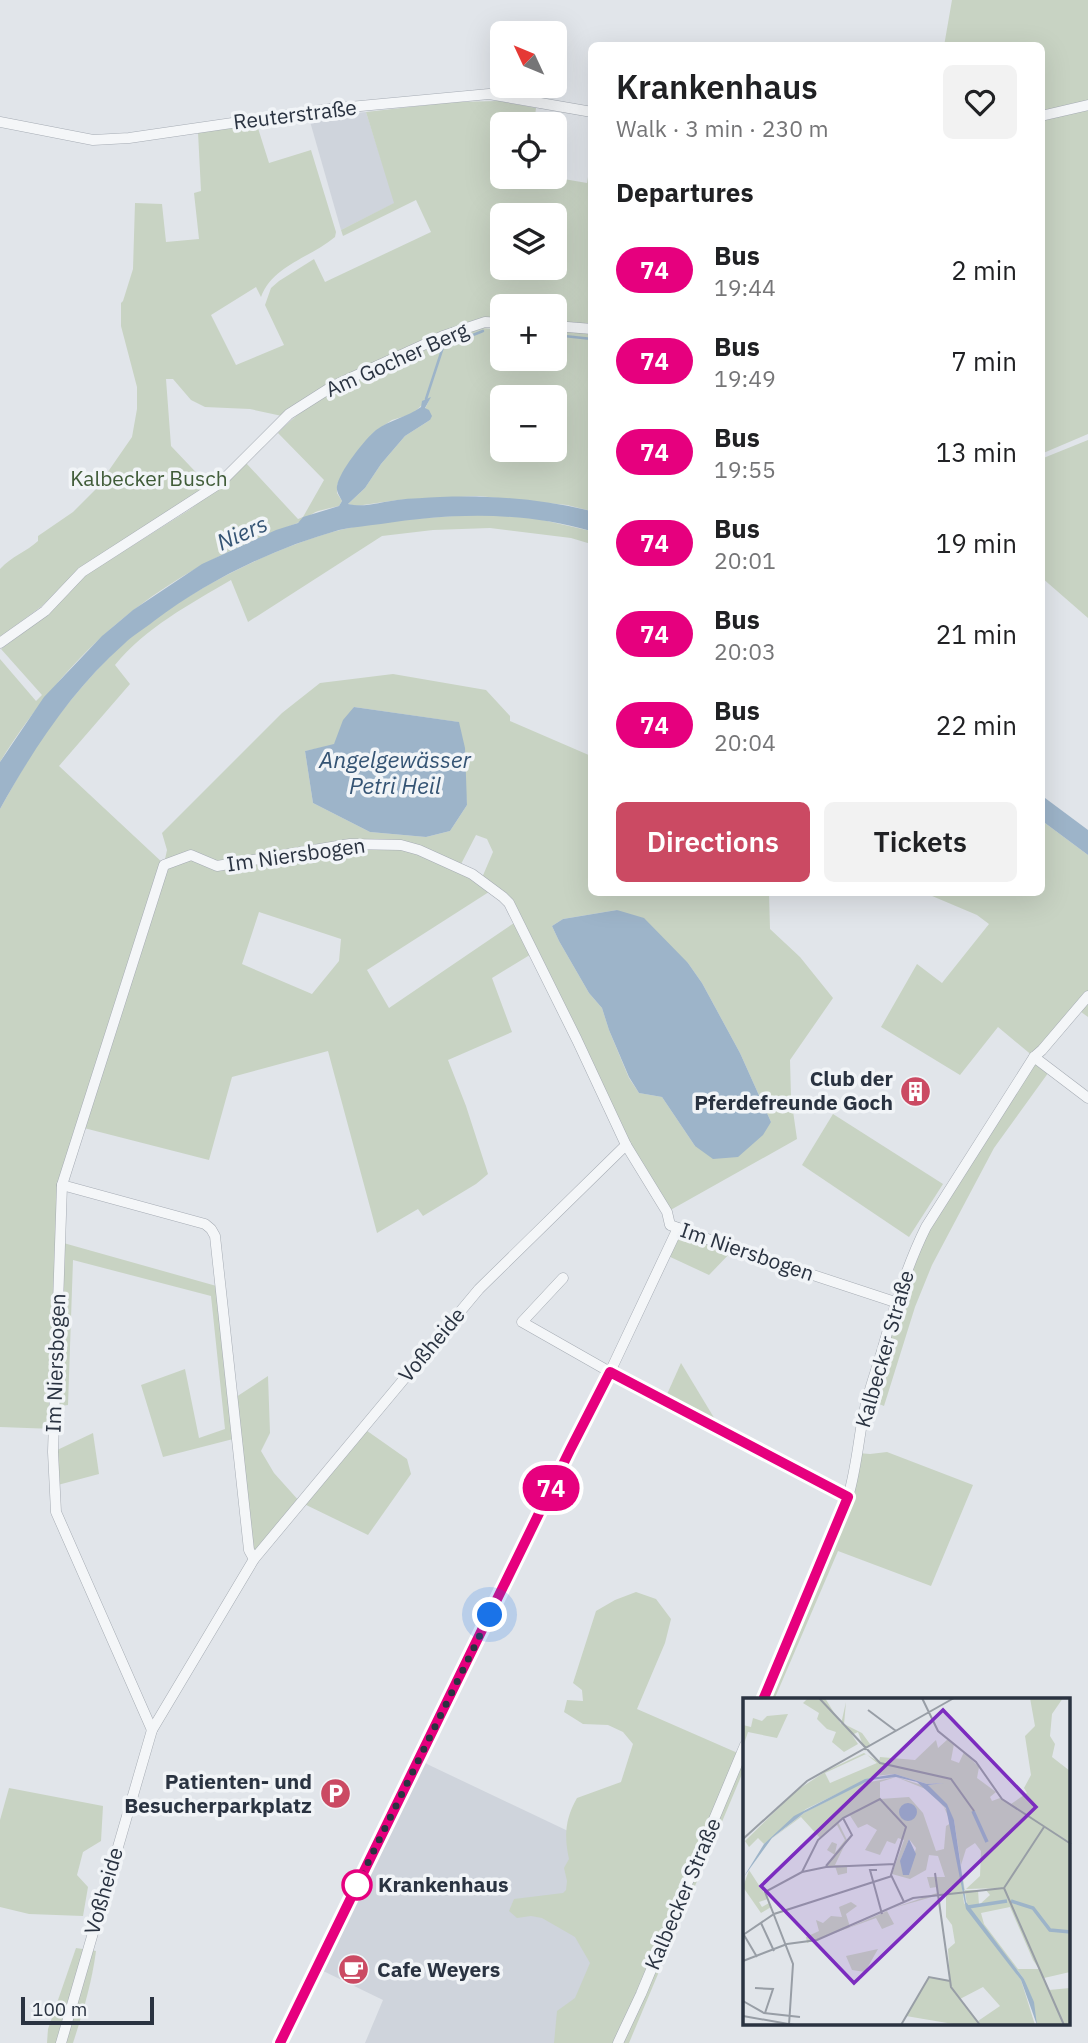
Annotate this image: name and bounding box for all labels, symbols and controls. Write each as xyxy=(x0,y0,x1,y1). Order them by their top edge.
north arrow xyxy=(490,21,567,98)
map controls xyxy=(490,21,567,462)
text: Krankenhaus xyxy=(616,65,818,108)
button: heart xyxy=(943,65,1017,139)
street label: Reuterstraße xyxy=(231,93,358,135)
button: locate xyxy=(490,112,567,189)
text: Walk · 3 min · 230 m xyxy=(616,113,829,143)
text: Departures xyxy=(616,175,754,209)
button: layers xyxy=(490,203,567,280)
text: Bus xyxy=(714,238,760,272)
text: 2 min xyxy=(951,253,1017,287)
text: 74 xyxy=(640,254,669,286)
text: 19:44 xyxy=(714,272,776,302)
button: + xyxy=(490,294,567,371)
street label: Am Gocher Berg xyxy=(321,315,472,403)
text: Bus xyxy=(714,329,760,363)
text: 7 min xyxy=(951,344,1017,378)
text: 74 xyxy=(640,345,669,377)
text: 19:49 xyxy=(714,363,776,393)
button: − xyxy=(490,385,567,462)
text: Bus xyxy=(714,420,760,454)
text: 13 min xyxy=(936,435,1017,469)
text: 74 xyxy=(640,436,669,468)
text: 19:55 xyxy=(714,454,776,484)
park label: Kalbecker Busch xyxy=(70,464,228,492)
water label: Niers xyxy=(211,508,272,557)
text: Bus xyxy=(714,511,760,545)
text: 19 min xyxy=(936,526,1017,560)
text: 74 xyxy=(640,527,669,559)
text: 20:01 xyxy=(714,545,776,575)
text: Bus xyxy=(714,602,760,636)
text: 21 min xyxy=(936,617,1017,651)
text: 74 xyxy=(640,618,669,650)
text: 20:03 xyxy=(714,636,776,666)
text: Bus xyxy=(714,693,760,727)
text: 22 min xyxy=(936,708,1017,742)
text: 74 xyxy=(640,709,669,741)
text: 20:04 xyxy=(714,727,776,757)
water label: Angelgewässer Petri Heil xyxy=(318,744,472,800)
button: Directions xyxy=(616,802,810,882)
button: Tickets xyxy=(824,802,1017,882)
street label: Im Niersbogen xyxy=(225,830,367,878)
place label: Club der Pferdefreunde Goch xyxy=(694,1064,894,1116)
building icon: Club der Pferdefreunde Goch xyxy=(899,1074,933,1108)
street label: Im Niersbogen xyxy=(677,1215,818,1287)
street label: Kalbecker Straße xyxy=(848,1267,920,1431)
street label: Im Niersbogen xyxy=(39,1293,71,1433)
street label: Voßheide xyxy=(392,1301,471,1388)
line badge: 74 xyxy=(520,1465,582,1511)
text: 74 xyxy=(537,1472,565,1504)
your location xyxy=(472,1597,507,1632)
inset map xyxy=(743,1698,1070,2025)
place label: Patienten- und Besucherparkplatz xyxy=(124,1767,312,1819)
parking icon: Patienten- und Besucherparkplatz xyxy=(318,1777,352,1811)
street label: Kalbecker Straße xyxy=(637,1813,727,1974)
street label: Voßheide xyxy=(77,1844,129,1938)
marker: Krankenhaus xyxy=(342,1870,372,1900)
place label: Krankenhaus xyxy=(378,1870,509,1898)
cafe icon: Cafe Weyers xyxy=(337,1953,371,1987)
place label: Cafe Weyers xyxy=(377,1955,500,1983)
scale bar xyxy=(21,1994,154,2026)
text: 100 m xyxy=(32,1997,87,2021)

